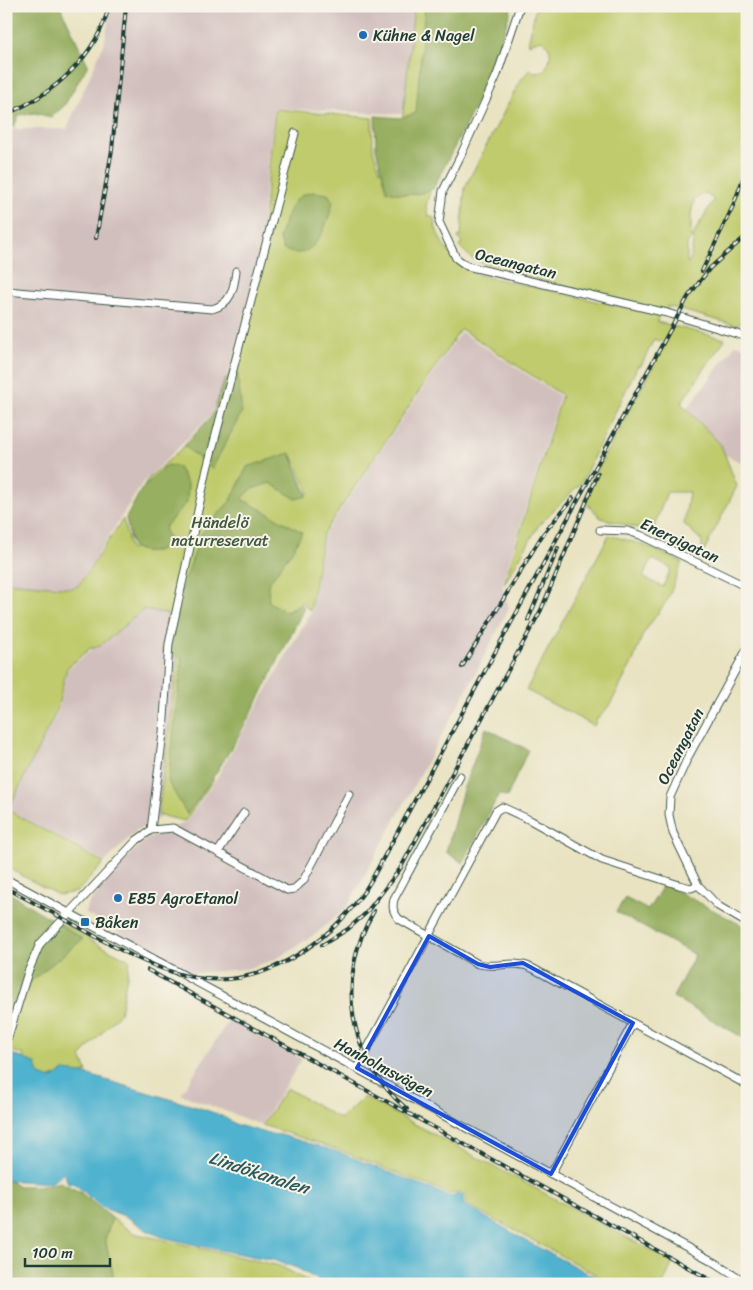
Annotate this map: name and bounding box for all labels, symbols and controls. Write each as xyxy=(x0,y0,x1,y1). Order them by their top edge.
place label: Kühne & Nagel xyxy=(373,21,475,50)
marker: Kühne & Nagel xyxy=(357,29,369,41)
street label: Oceangatan xyxy=(472,239,560,288)
park label: Händelö naturreservat xyxy=(171,508,269,555)
street label: Energigatan xyxy=(635,509,725,572)
street label: Oceangatan xyxy=(649,702,712,790)
place label: E85 AgroEtanol xyxy=(128,884,239,913)
marker: E85 AgroEtanol xyxy=(112,892,124,904)
place label: Båken xyxy=(95,908,139,937)
marker: Båken xyxy=(79,916,91,928)
street label: Hanholmsvägen xyxy=(329,1029,439,1106)
water label: Lindökanalen xyxy=(205,1142,315,1205)
scale bar xyxy=(25,1235,110,1267)
text: 100 m xyxy=(32,1240,73,1266)

